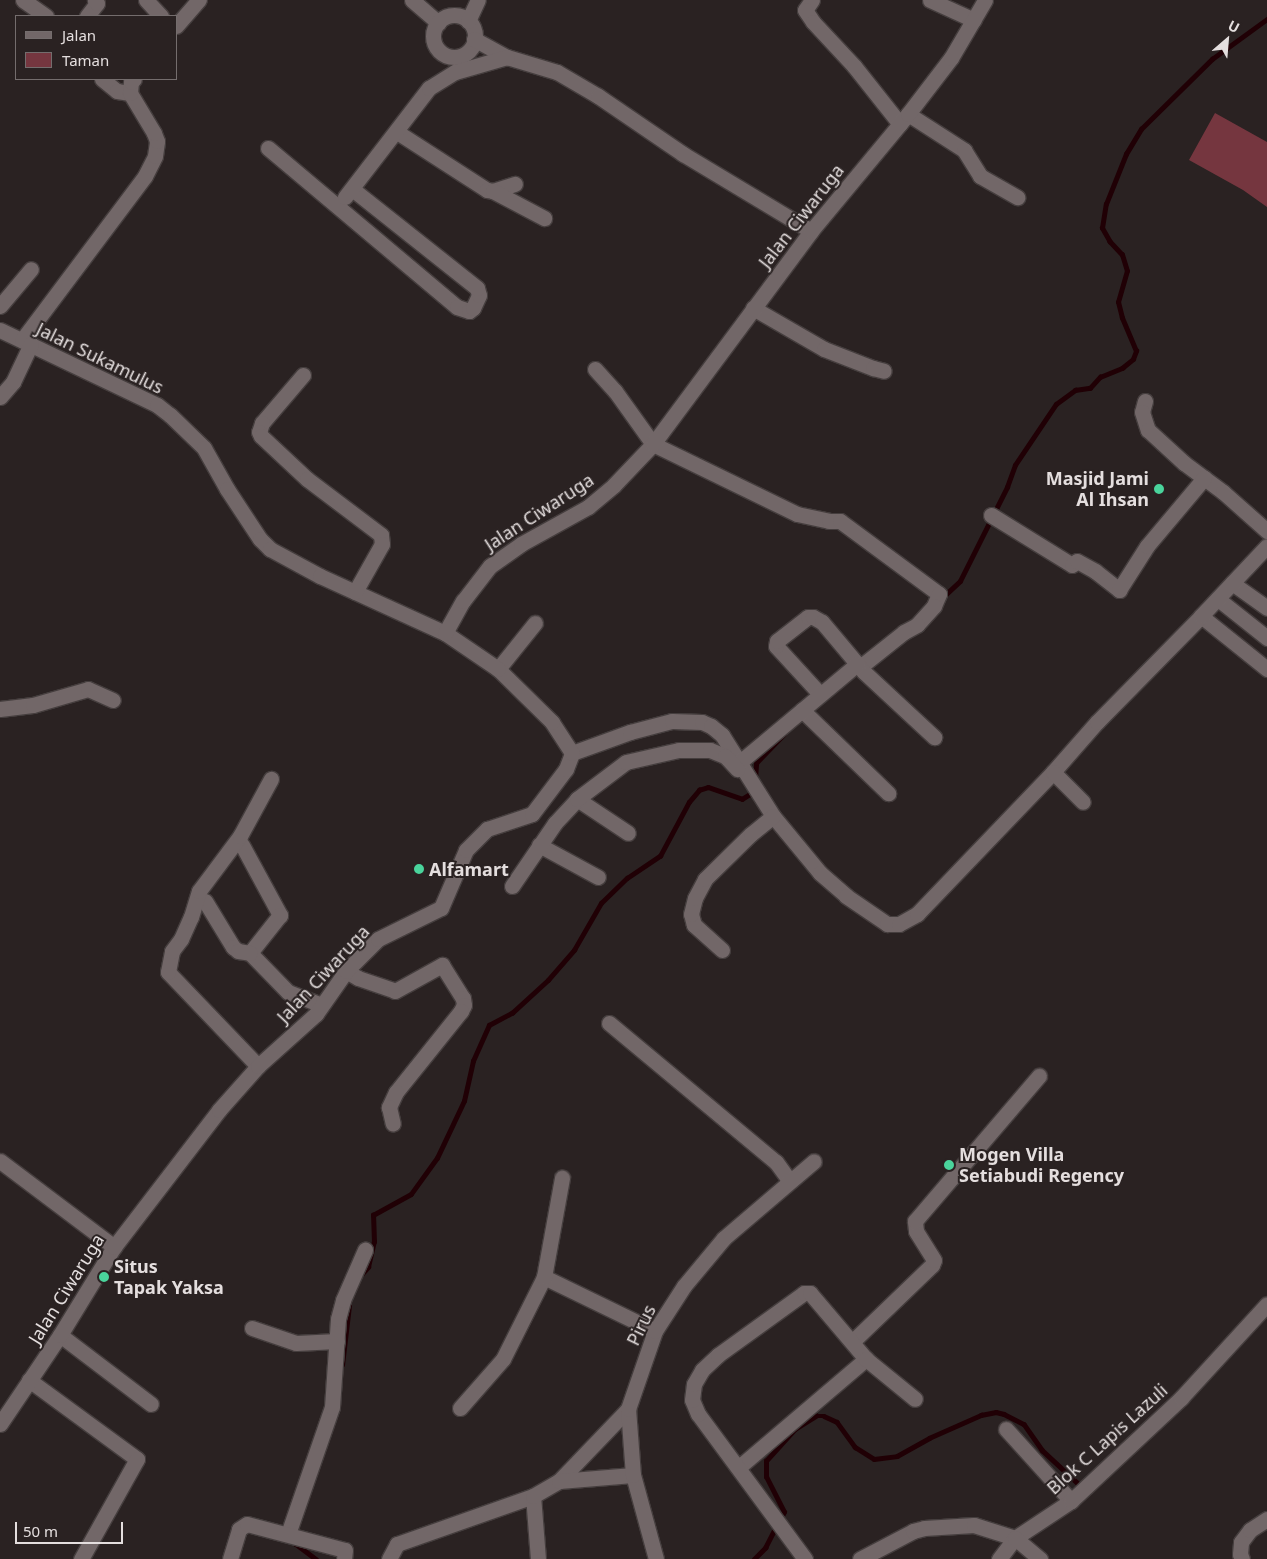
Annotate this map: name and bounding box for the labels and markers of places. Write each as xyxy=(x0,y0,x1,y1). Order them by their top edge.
place label: Masjid Jami Al Ihsan xyxy=(1046,468,1149,510)
marker: Masjid Jami Al Ihsan xyxy=(1153,483,1165,495)
place label: Alfamart xyxy=(429,858,509,880)
marker: Alfamart xyxy=(413,863,425,875)
place label: Mogen Villa Setiabudi Regency xyxy=(959,1144,1124,1186)
marker: Mogen Villa Setiabudi Regency xyxy=(943,1159,955,1171)
place label: Situs Tapak Yaksa xyxy=(114,1256,224,1298)
marker: Situs Tapak Yaksa xyxy=(98,1271,110,1283)

